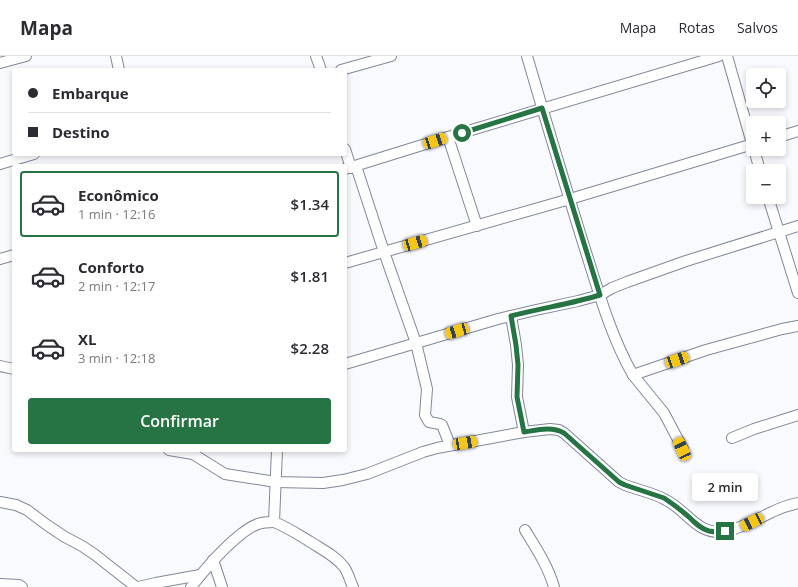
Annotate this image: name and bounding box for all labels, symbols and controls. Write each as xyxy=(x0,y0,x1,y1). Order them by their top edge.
text: Mapa xyxy=(20,15,73,41)
text: Mapa xyxy=(620,18,656,37)
text: Rotas xyxy=(678,18,715,37)
text: Salvos xyxy=(737,18,778,37)
map controls xyxy=(746,68,786,204)
button: locate xyxy=(746,68,786,108)
text: Embarque xyxy=(52,83,129,103)
button: + xyxy=(746,116,786,156)
text: Destino xyxy=(52,122,110,142)
route start xyxy=(453,124,471,142)
car xyxy=(422,132,448,150)
button: − xyxy=(746,164,786,204)
text: Econômico xyxy=(78,185,159,205)
icon: car xyxy=(30,186,66,222)
text: $1.34 xyxy=(291,194,329,214)
text: 1 min · 12:16 xyxy=(78,205,155,223)
car xyxy=(402,234,428,252)
text: Conforto xyxy=(78,257,144,277)
icon: car xyxy=(30,258,66,294)
text: $1.81 xyxy=(291,266,329,286)
text: 2 min · 12:17 xyxy=(78,277,155,295)
car xyxy=(444,322,470,340)
text: XL xyxy=(78,329,96,349)
icon: car xyxy=(30,330,66,366)
text: $2.28 xyxy=(291,338,329,358)
text: 3 min · 12:18 xyxy=(78,349,155,367)
car xyxy=(664,350,690,370)
button: Confirmar xyxy=(28,398,331,444)
car xyxy=(452,435,478,451)
car xyxy=(671,436,693,462)
callout: 2 min xyxy=(692,473,758,501)
text: 2 min xyxy=(707,478,743,496)
car xyxy=(739,511,765,533)
route end xyxy=(716,522,734,540)

